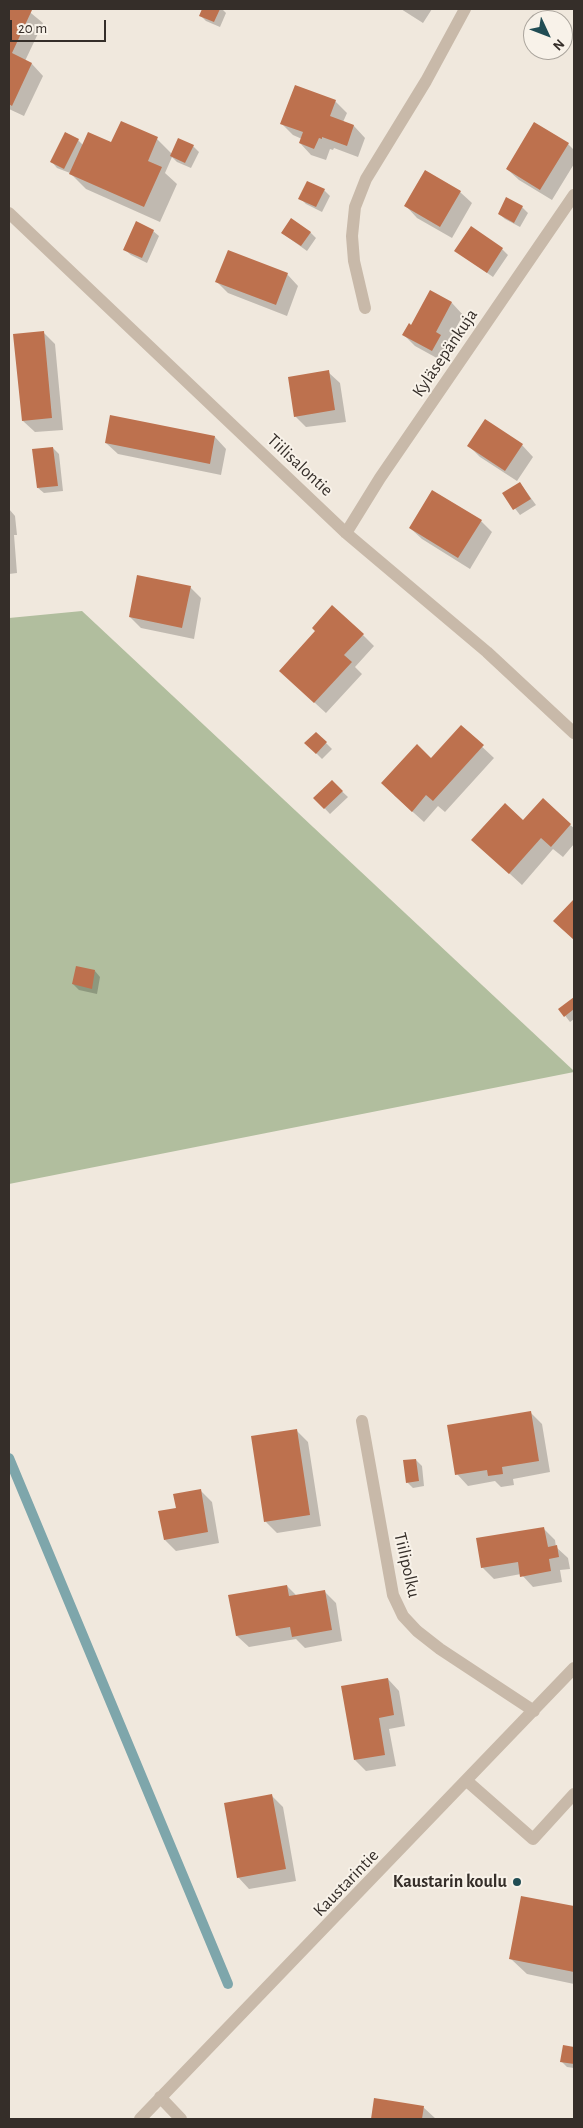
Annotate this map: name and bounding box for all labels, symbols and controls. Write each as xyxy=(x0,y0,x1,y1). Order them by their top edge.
scale bar xyxy=(12,10,109,42)
north arrow xyxy=(523,10,573,60)
text: 20 m xyxy=(18,21,47,36)
text: N xyxy=(550,36,567,53)
street label: Kyläsepänkuja xyxy=(408,305,482,401)
street label: Tiilisalontie xyxy=(263,429,337,501)
street label: Tiilipolku xyxy=(389,1530,425,1600)
street label: Kaustarintie xyxy=(309,1845,383,1921)
place label: Kaustarin koulu xyxy=(393,1871,507,1893)
marker: Kaustarin koulu xyxy=(511,1876,523,1888)

